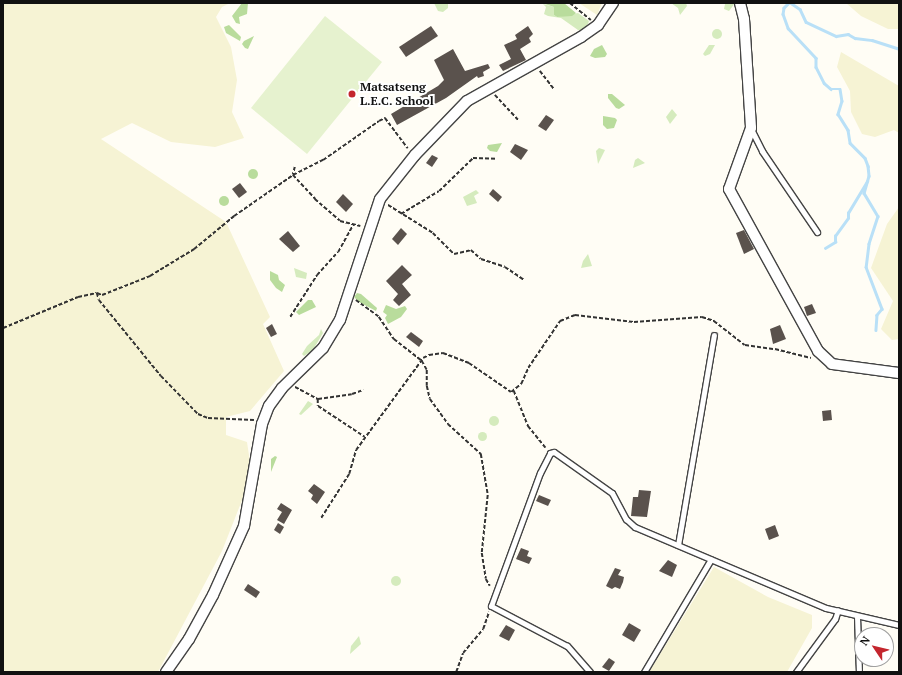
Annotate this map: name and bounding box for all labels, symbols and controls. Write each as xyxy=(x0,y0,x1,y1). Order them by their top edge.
place label: Matsatseng L.E.C. School xyxy=(360,80,434,108)
marker: Matsatseng L.E.C. School xyxy=(347,89,357,99)
north arrow xyxy=(854,627,894,667)
text: N xyxy=(857,633,873,648)

